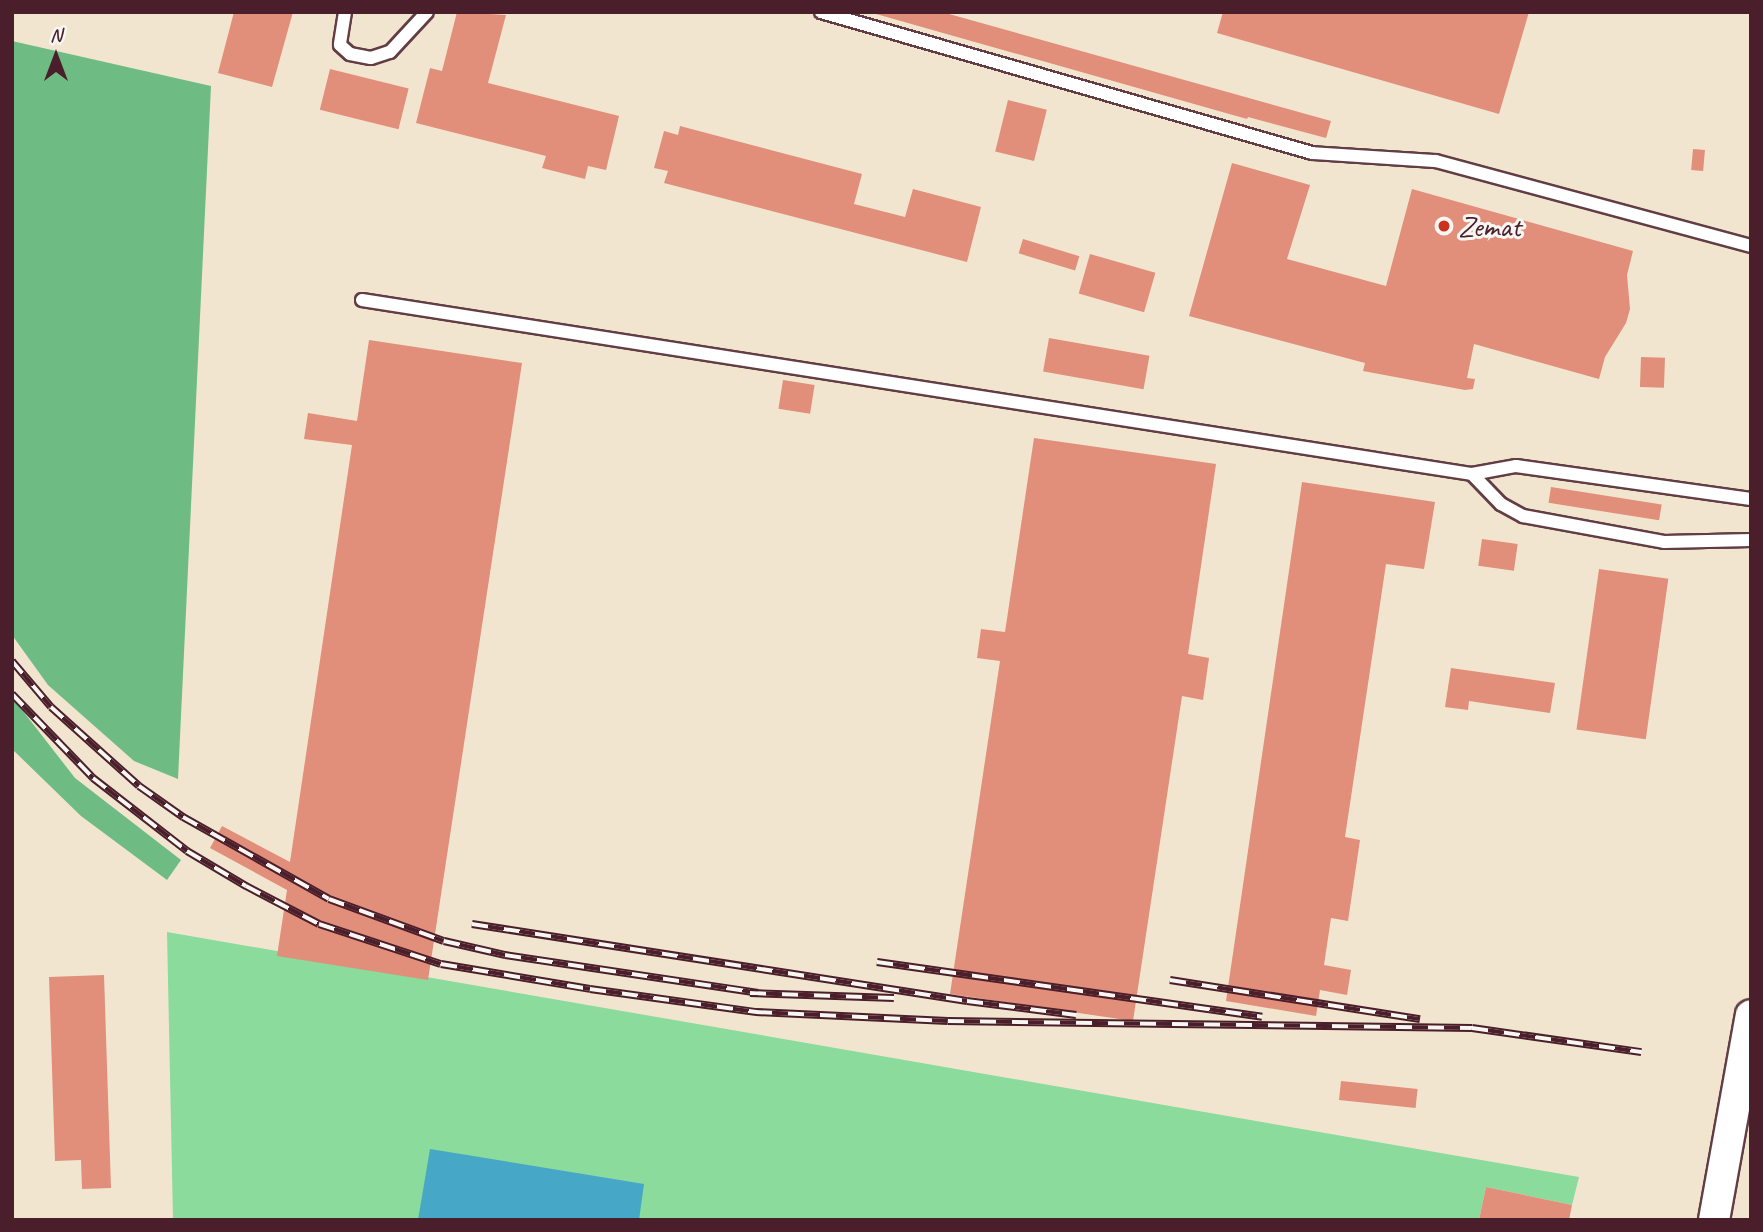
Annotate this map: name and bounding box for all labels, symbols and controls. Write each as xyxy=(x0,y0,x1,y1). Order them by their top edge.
north arrow xyxy=(21,21,91,91)
text: N xyxy=(50,23,62,47)
place label: Zemat xyxy=(1458,208,1521,244)
marker: Zemat xyxy=(1436,218,1452,234)

